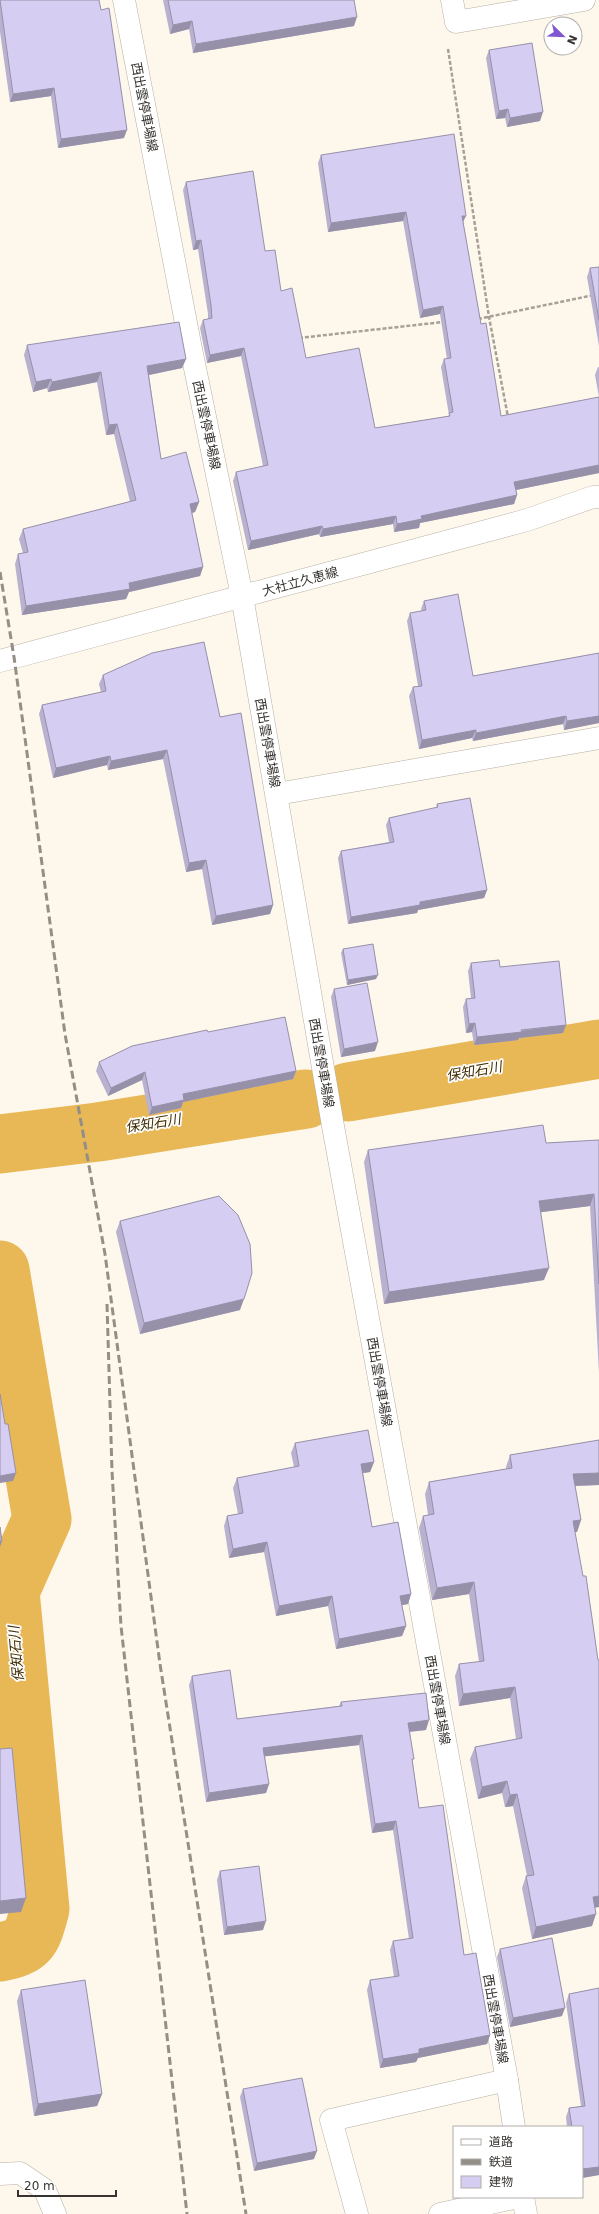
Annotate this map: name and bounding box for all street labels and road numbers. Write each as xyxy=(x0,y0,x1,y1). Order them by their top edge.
street label: 西出雲停車場線 xyxy=(128,61,161,153)
street label: 西出雲停車場線 xyxy=(190,379,223,471)
street label: 大社立久恵線 xyxy=(261,564,340,599)
street label: 西出雲停車場線 xyxy=(252,697,283,789)
street label: 西出雲停車場線 xyxy=(306,1017,337,1109)
street label: 西出雲停車場線 xyxy=(364,1336,395,1428)
street label: 西出雲停車場線 xyxy=(422,1654,453,1746)
street label: 西出雲停車場線 xyxy=(480,1973,511,2065)

